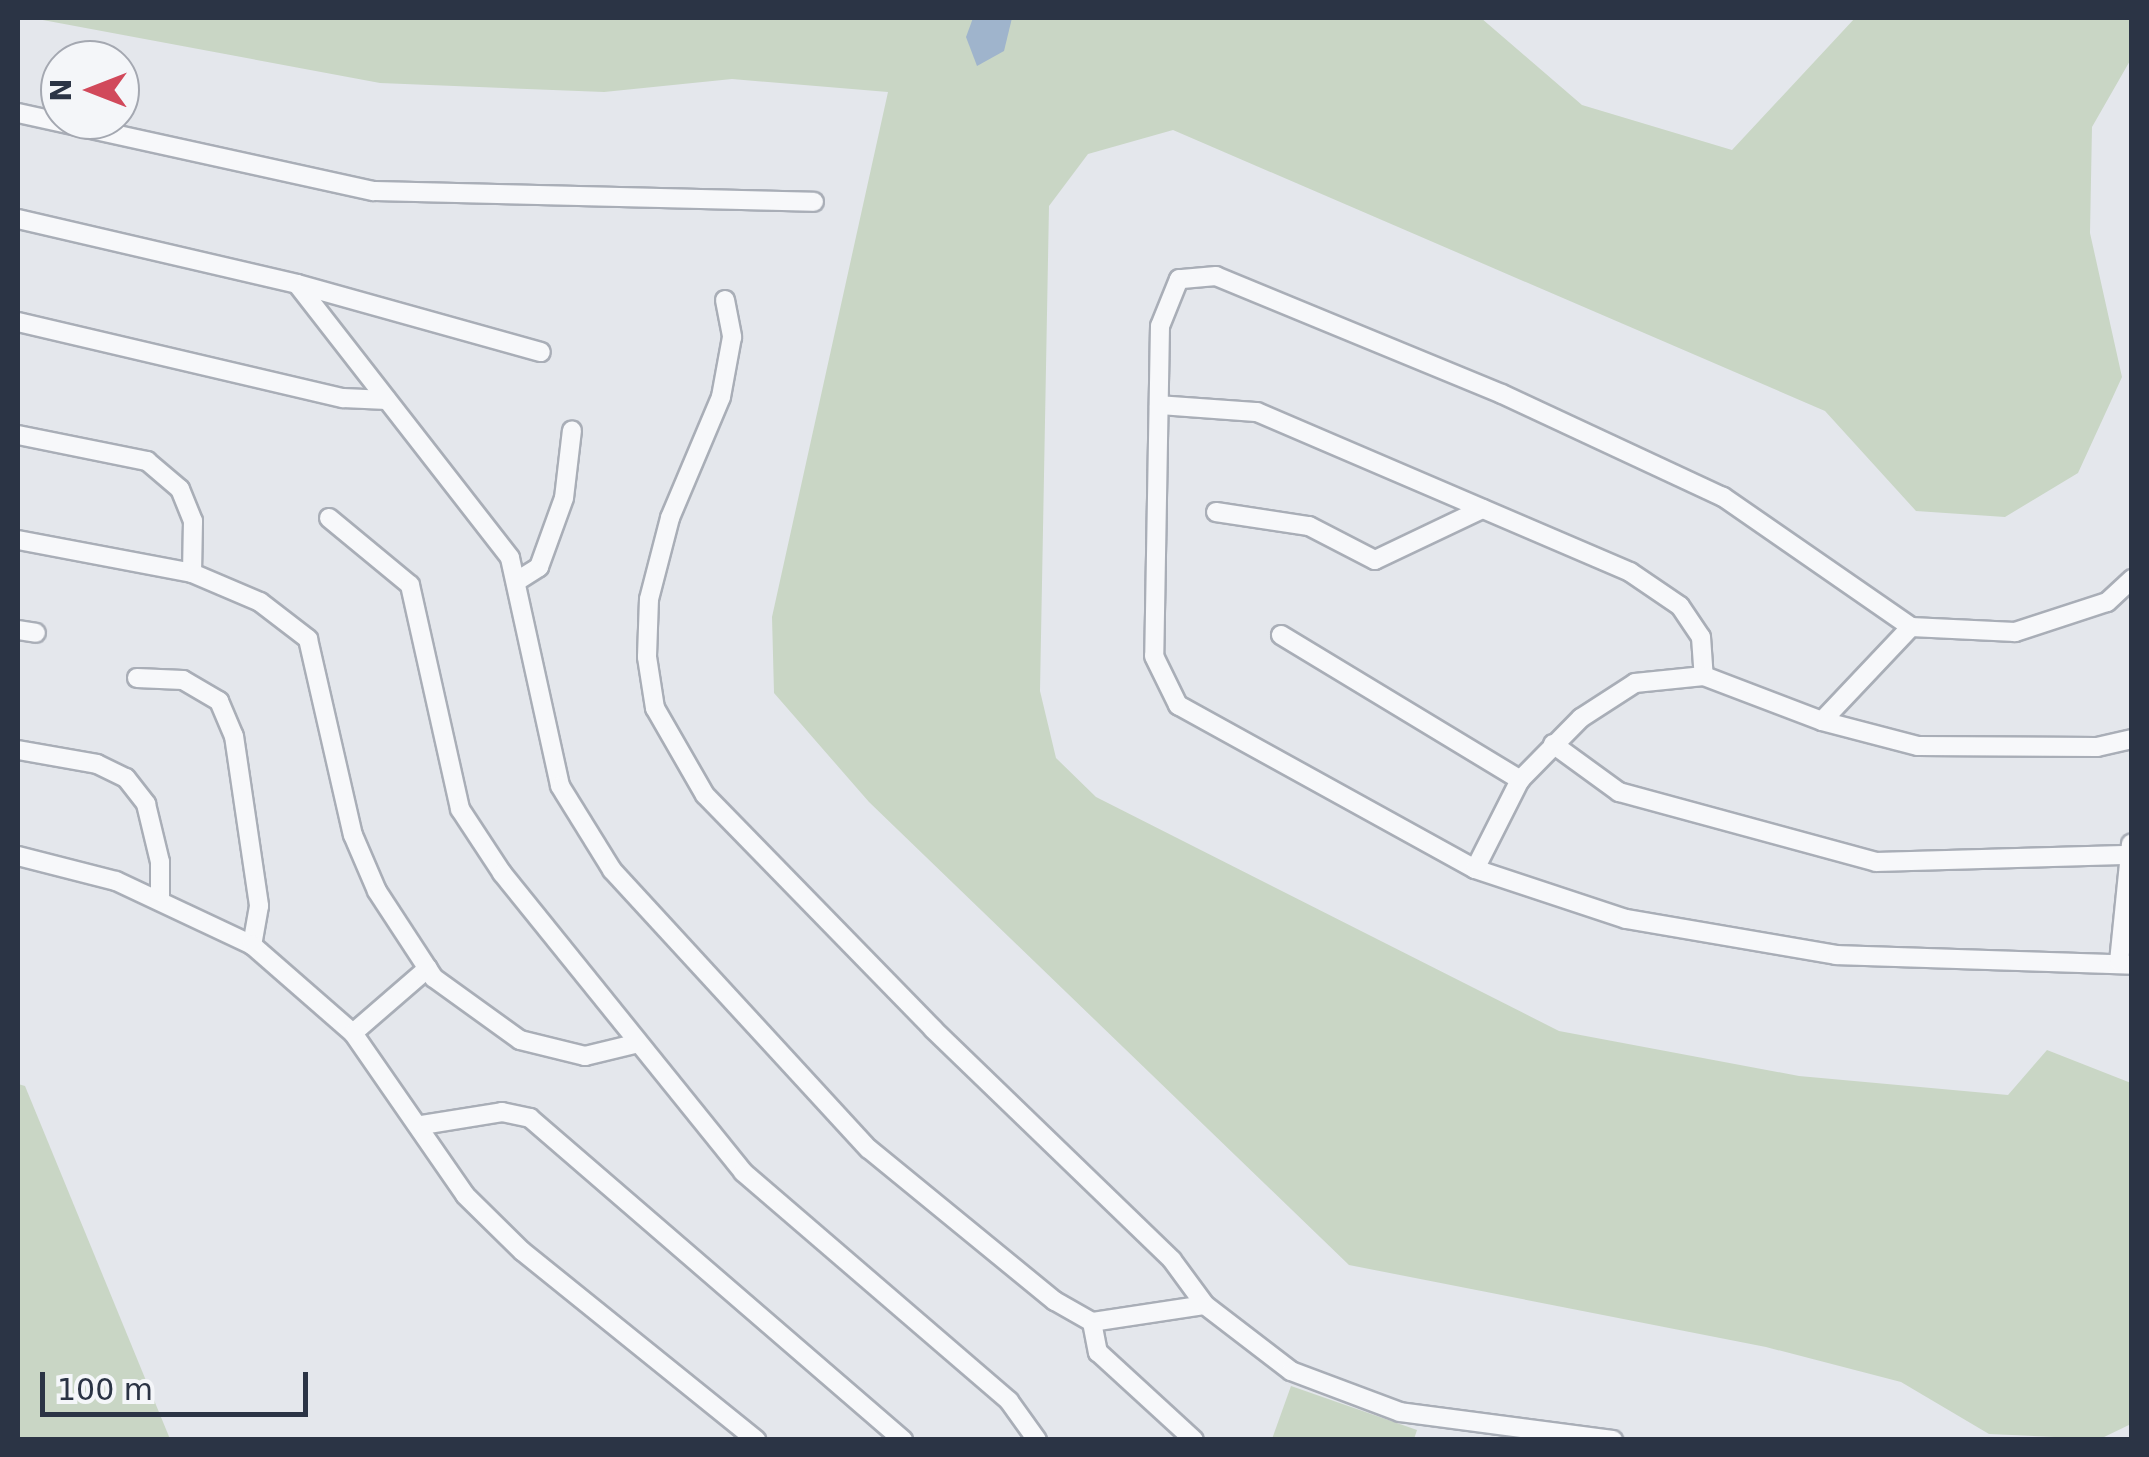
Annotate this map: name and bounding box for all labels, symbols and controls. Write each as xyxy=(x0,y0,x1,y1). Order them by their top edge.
north arrow xyxy=(40,40,140,140)
text: N xyxy=(45,78,78,102)
scale bar xyxy=(45,1352,312,1414)
text: 100 m xyxy=(57,1372,153,1407)

